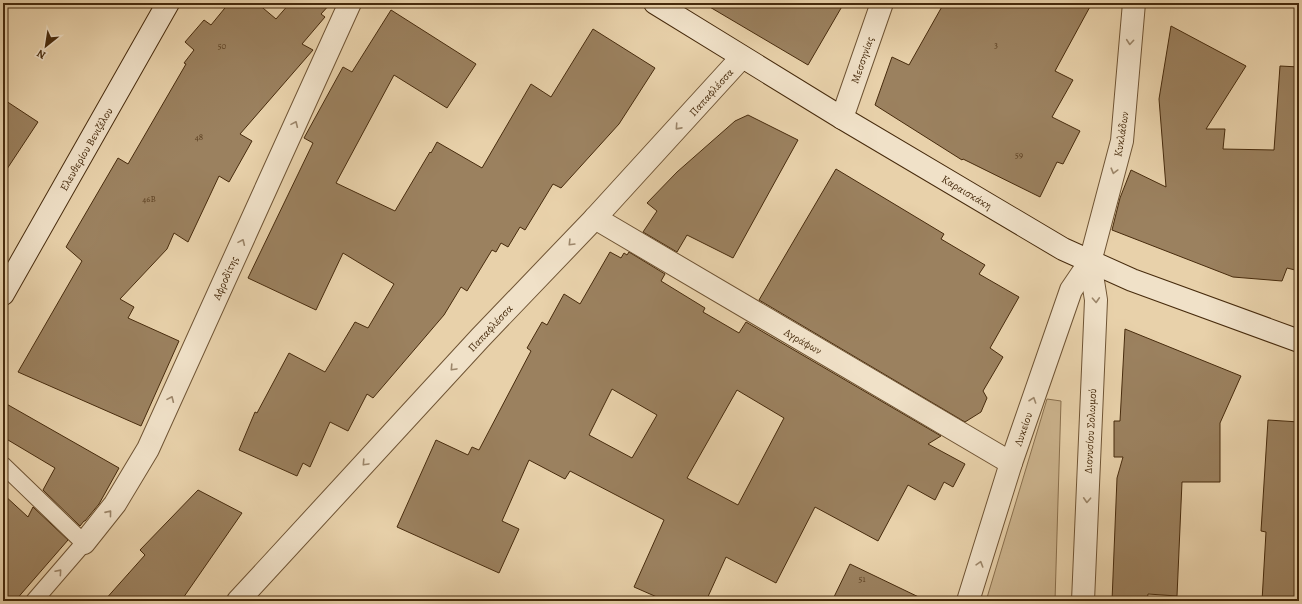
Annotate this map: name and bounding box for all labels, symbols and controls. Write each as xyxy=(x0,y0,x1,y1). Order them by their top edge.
north arrow xyxy=(26,26,66,66)
street label: Μεσσηνίας xyxy=(847,35,877,86)
house number: 3 xyxy=(994,39,998,51)
one-way arrow xyxy=(1126,39,1135,45)
house number: 50 xyxy=(218,40,227,52)
text: N xyxy=(34,46,48,63)
street label: Παπαφλέσσα xyxy=(686,65,737,120)
street label: Ελευθερίου Βενιζέλου xyxy=(56,105,116,194)
street label: Κυκλάδων xyxy=(1111,110,1133,158)
one-way arrow xyxy=(290,121,298,128)
one-way arrow xyxy=(676,122,683,130)
house number: 48 xyxy=(195,131,203,143)
house number: 59 xyxy=(1015,149,1023,161)
one-way arrow xyxy=(1110,167,1119,174)
street label: Καραισκάκη xyxy=(939,172,995,213)
house number: 46Β xyxy=(142,193,156,205)
one-way arrow xyxy=(568,238,576,246)
one-way arrow xyxy=(237,239,245,246)
street label: Αφροδίτης xyxy=(209,254,242,303)
one-way arrow xyxy=(1091,297,1100,303)
street label: Παπαφλέσσα xyxy=(465,301,516,355)
street label: Αγράφων xyxy=(780,324,825,358)
one-way arrow xyxy=(450,363,457,370)
street label: Διονυσίου Σολωμού xyxy=(1081,388,1100,474)
one-way arrow xyxy=(166,396,174,404)
one-way arrow xyxy=(1028,397,1037,404)
street label: Λυκείου xyxy=(1010,410,1036,449)
one-way arrow xyxy=(362,458,369,466)
one-way arrow xyxy=(1083,497,1092,503)
one-way arrow xyxy=(104,510,111,517)
one-way arrow xyxy=(975,560,984,567)
one-way arrow xyxy=(55,570,62,577)
house number: 51 xyxy=(859,573,865,585)

